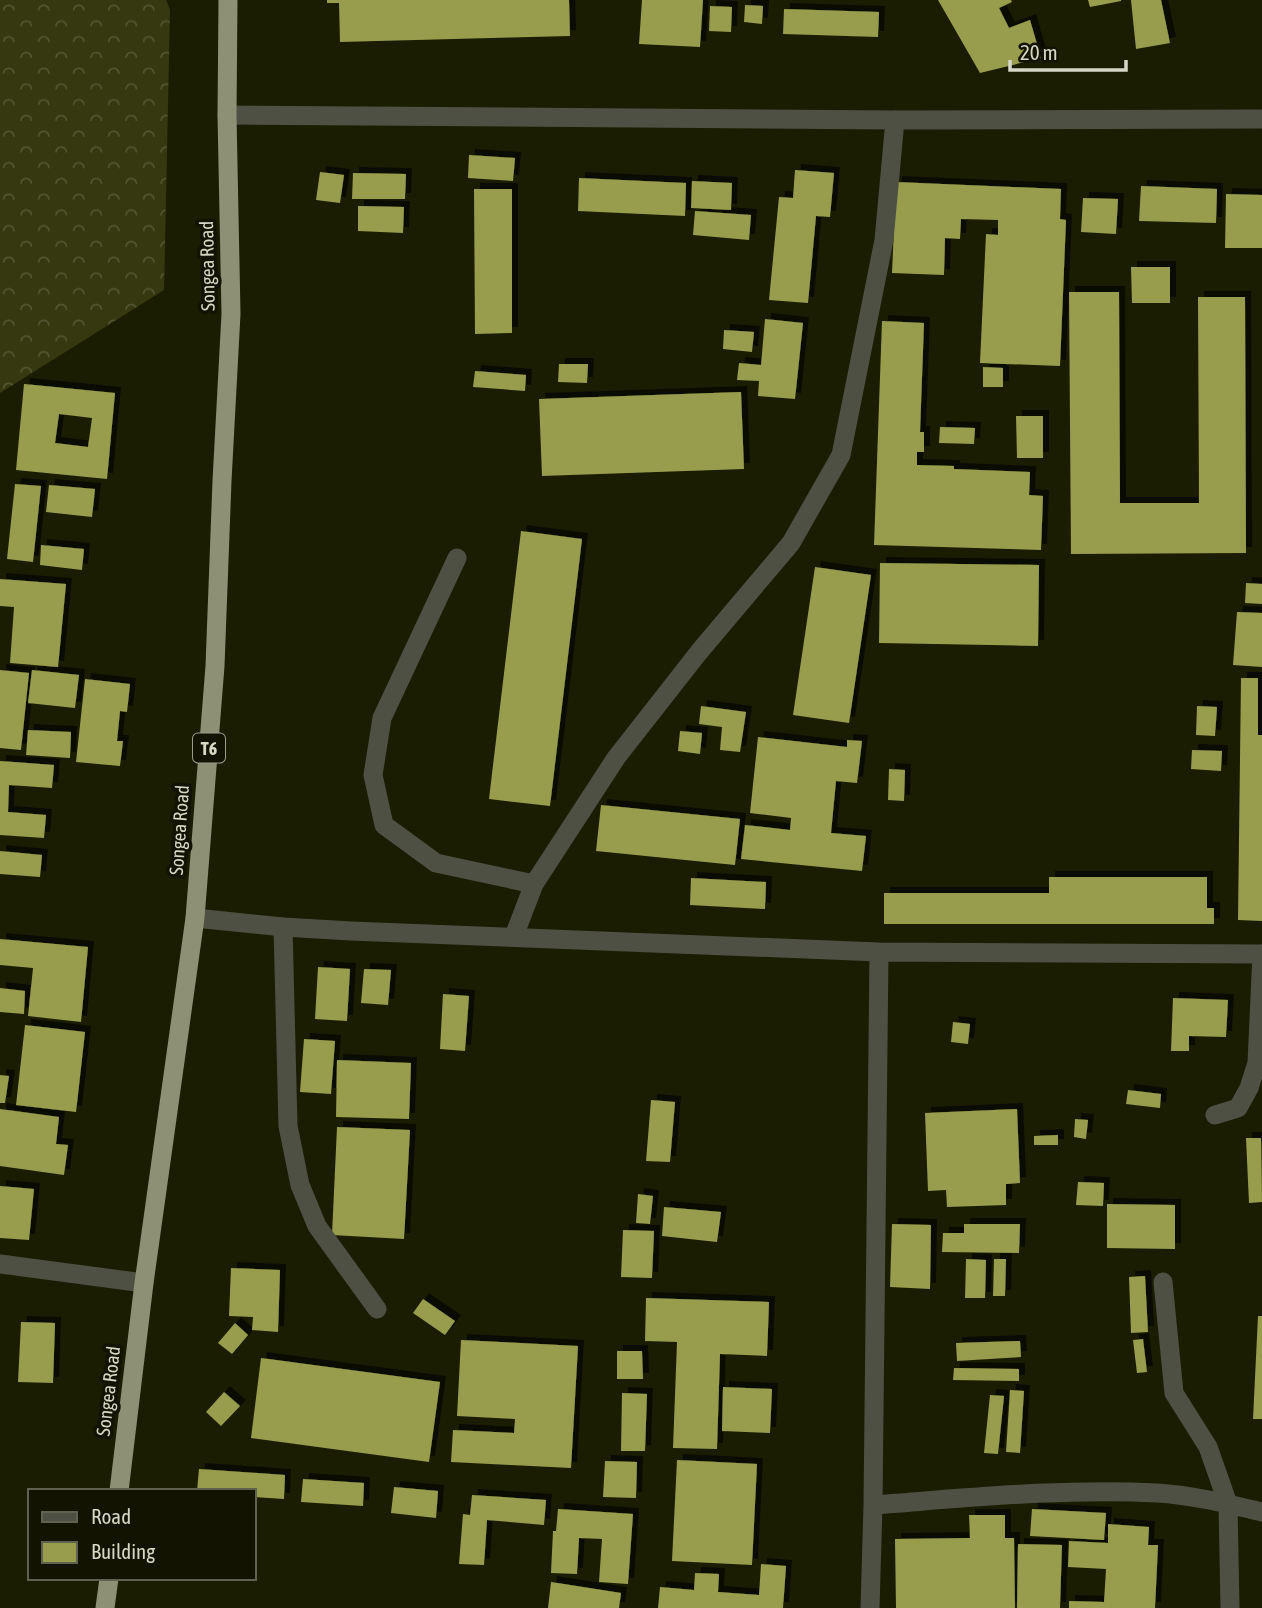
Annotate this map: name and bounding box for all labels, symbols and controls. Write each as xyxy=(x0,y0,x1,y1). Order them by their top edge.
scale bar xyxy=(1010,28,1126,72)
text: 20 m xyxy=(1020,40,1058,64)
street label: Songea Road xyxy=(195,221,219,311)
road number: T6 xyxy=(193,734,225,762)
street label: Songea Road xyxy=(165,784,193,876)
street label: Songea Road xyxy=(92,1345,124,1437)
legend xyxy=(28,1489,256,1580)
text: Road xyxy=(91,1504,131,1528)
text: Building xyxy=(91,1539,155,1563)

